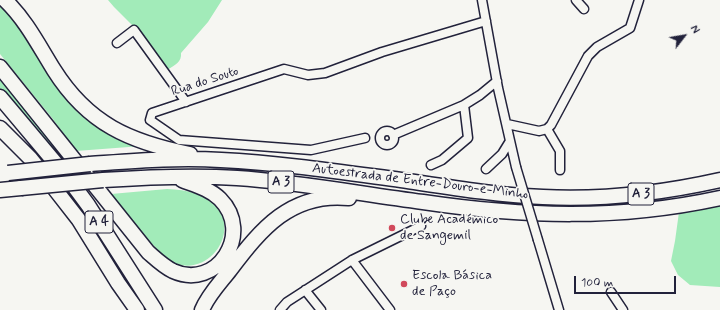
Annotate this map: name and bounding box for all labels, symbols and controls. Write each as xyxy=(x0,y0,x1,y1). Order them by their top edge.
north arrow xyxy=(664,16,704,56)
text: N xyxy=(686,23,702,37)
street label: Rua do Souto xyxy=(169,63,241,101)
street label: Autoestrada de Entre-Douro-e-Minho xyxy=(311,160,529,204)
road number: A 3 xyxy=(268,171,294,193)
road number: A 3 xyxy=(628,183,654,205)
road number: A 4 xyxy=(85,211,113,233)
place label: Clube Académico de Sangemil xyxy=(400,212,498,244)
marker: Clube Académico de Sangemil xyxy=(387,223,397,233)
place label: Escola Básica de Paço xyxy=(412,268,492,300)
scale bar xyxy=(576,268,678,294)
text: 100 m xyxy=(581,275,613,291)
marker: Escola Básica de Paço xyxy=(399,279,409,289)

